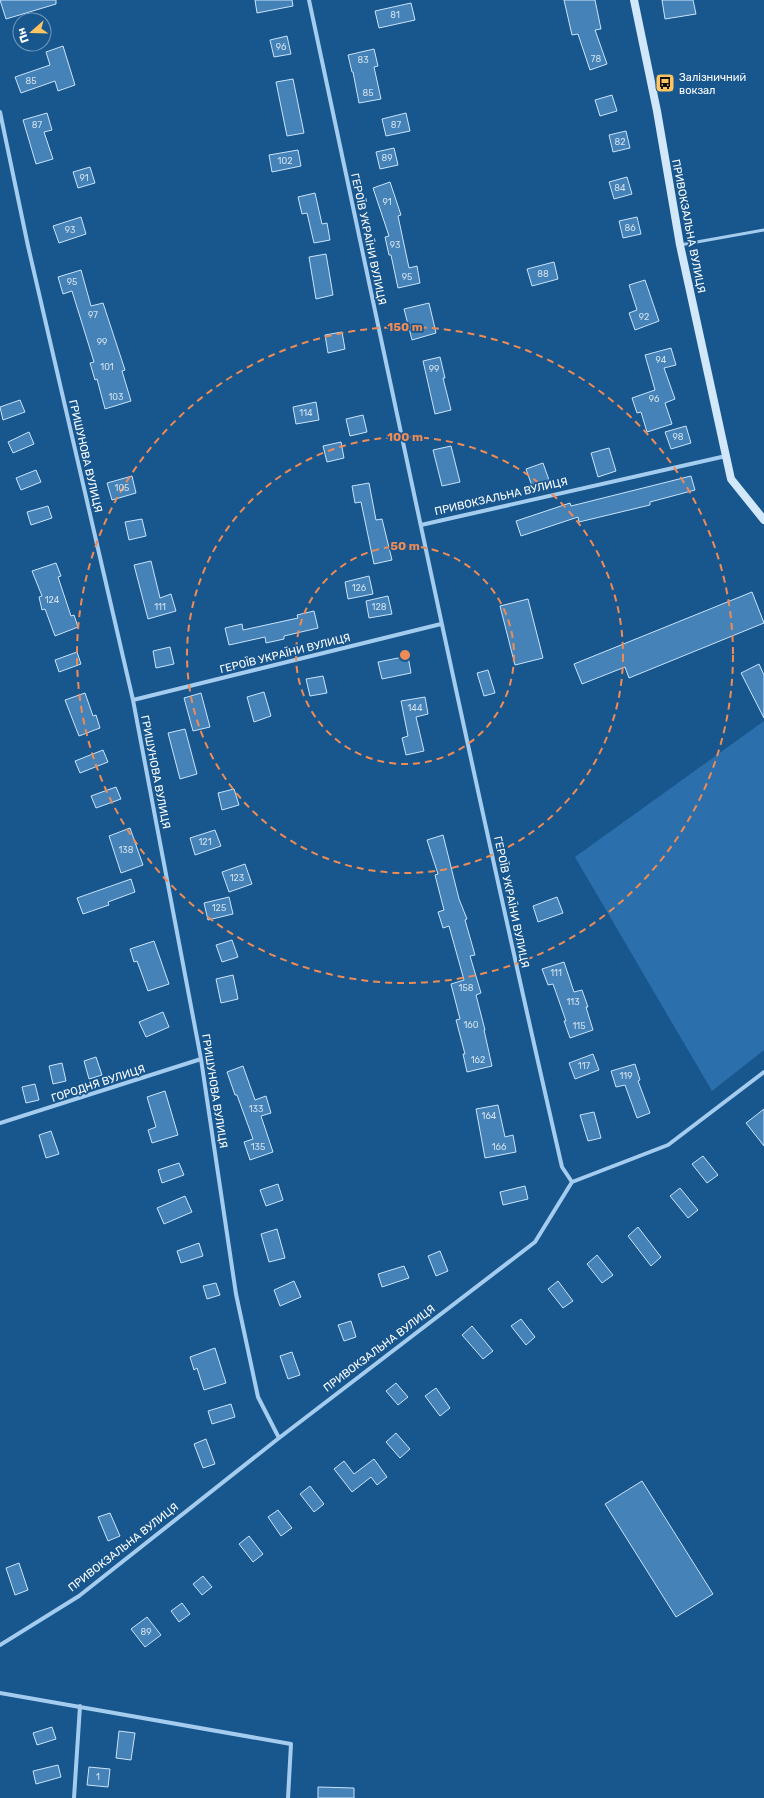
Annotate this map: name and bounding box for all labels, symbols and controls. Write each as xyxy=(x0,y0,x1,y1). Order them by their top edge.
house number: 81 xyxy=(390,10,400,20)
north arrow xyxy=(12,12,52,52)
text: Пн xyxy=(14,26,32,45)
house number: 96 xyxy=(276,42,287,52)
house number: 78 xyxy=(591,54,601,64)
house number: 83 xyxy=(357,55,369,65)
place label: Залізничний вокзал xyxy=(679,71,746,97)
bus stop icon: Залізничний вокзал xyxy=(654,72,676,94)
house number: 85 xyxy=(25,76,37,86)
house number: 85 xyxy=(362,88,374,98)
house number: 87 xyxy=(32,120,43,130)
house number: 87 xyxy=(391,120,402,130)
house number: 82 xyxy=(614,137,626,147)
house number: 89 xyxy=(381,153,393,163)
house number: 102 xyxy=(278,156,292,166)
street label: ПРИВОКЗАЛЬНА ВУЛИЦЯ xyxy=(669,158,708,294)
street label: ГЕРОЇВ УКРАЇНИ ВУЛИЦЯ xyxy=(348,172,389,306)
house number: 91 xyxy=(79,173,89,183)
house number: 84 xyxy=(614,183,626,193)
house number: 91 xyxy=(382,197,392,207)
house number: 86 xyxy=(624,223,636,233)
house number: 93 xyxy=(65,225,75,235)
house number: 93 xyxy=(390,240,400,250)
house number: 88 xyxy=(537,269,549,279)
house number: 95 xyxy=(402,272,412,282)
house number: 95 xyxy=(67,277,77,287)
house number: 97 xyxy=(88,310,98,320)
house number: 92 xyxy=(639,312,649,322)
text: 150 m xyxy=(387,320,423,334)
house number: 99 xyxy=(97,337,107,347)
house number: 94 xyxy=(656,355,667,365)
house number: 101 xyxy=(100,362,114,372)
house number: 99 xyxy=(429,364,439,374)
house number: 103 xyxy=(109,392,123,402)
house number: 96 xyxy=(649,394,660,404)
street label: ГРИШУНОВА ВУЛИЦЯ xyxy=(66,398,105,514)
house number: 114 xyxy=(299,408,313,418)
text: 100 m xyxy=(387,430,423,444)
house number: 98 xyxy=(672,432,684,442)
street label: ПРИВОКЗАЛЬНА ВУЛИЦЯ xyxy=(433,475,569,518)
house number: 105 xyxy=(115,483,129,493)
text: 50 m xyxy=(390,539,420,553)
house number: 126 xyxy=(352,583,367,593)
house number: 124 xyxy=(45,595,60,605)
house number: 111 xyxy=(154,602,166,612)
house number: 128 xyxy=(372,602,387,612)
street label: ГЕРОЇВ УКРАЇНИ ВУЛИЦЯ xyxy=(218,631,352,676)
centre of rings xyxy=(398,648,412,662)
house number: 144 xyxy=(407,703,423,713)
street label: ГРИШУНОВА ВУЛИЦЯ xyxy=(138,714,173,830)
street label: ГЕРОЇВ УКРАЇНИ ВУЛИЦЯ xyxy=(491,835,532,969)
house number: 121 xyxy=(199,837,212,847)
house number: 138 xyxy=(119,845,134,855)
house number: 123 xyxy=(230,873,244,883)
house number: 125 xyxy=(212,903,226,913)
house number: 111 xyxy=(550,968,562,978)
house number: 158 xyxy=(459,983,474,993)
house number: 113 xyxy=(566,997,580,1007)
house number: 160 xyxy=(464,1020,479,1030)
house number: 115 xyxy=(572,1021,586,1031)
street label: ГРИШУНОВА ВУЛИЦЯ xyxy=(199,1033,230,1149)
house number: 162 xyxy=(471,1055,485,1065)
house number: 117 xyxy=(578,1061,591,1071)
street label: ГОРОДНЯ ВУЛИЦЯ xyxy=(50,1062,147,1105)
house number: 119 xyxy=(619,1071,633,1081)
house number: 133 xyxy=(249,1104,263,1114)
house number: 164 xyxy=(482,1111,497,1121)
house number: 135 xyxy=(251,1142,265,1152)
house number: 166 xyxy=(492,1142,507,1152)
street label: ПРИВОКЗАЛЬНА ВУЛИЦЯ xyxy=(321,1302,438,1395)
street label: ПРИВОКЗАЛЬНА ВУЛИЦЯ xyxy=(66,1500,181,1594)
house number: 89 xyxy=(140,1627,152,1637)
house number: 1 xyxy=(96,1772,100,1782)

